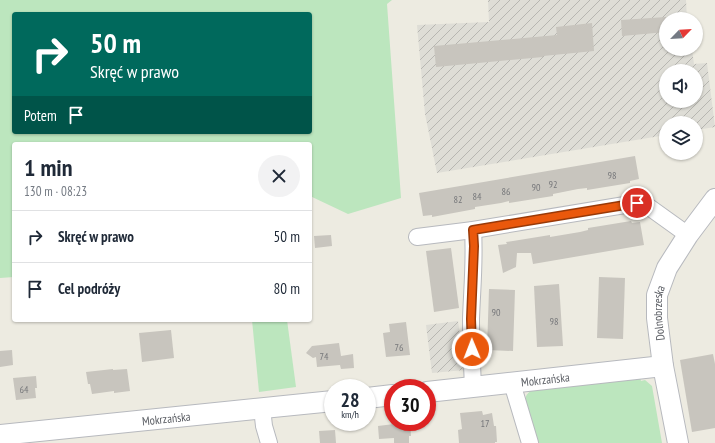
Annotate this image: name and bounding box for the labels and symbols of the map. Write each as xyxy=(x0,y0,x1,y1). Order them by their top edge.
north arrow xyxy=(659,12,703,56)
house number: 98 xyxy=(608,169,617,182)
house number: 92 xyxy=(549,178,558,191)
house number: 90 xyxy=(532,181,541,194)
house number: 86 xyxy=(502,185,511,198)
pin xyxy=(620,186,654,220)
house number: 84 xyxy=(473,190,482,203)
house number: 82 xyxy=(454,193,463,206)
street label: Dolnobrzeska xyxy=(649,283,668,342)
house number: 90 xyxy=(492,306,501,319)
house number: 98 xyxy=(550,315,559,328)
position arrow xyxy=(451,328,493,370)
house number: 76 xyxy=(395,341,404,354)
house number: 74 xyxy=(320,350,329,363)
street label: Mokrzańska xyxy=(520,369,571,389)
speed limit sign: 30 xyxy=(384,379,436,431)
house number: 64 xyxy=(20,383,29,396)
street label: Mokrzańska xyxy=(141,408,191,428)
house number: 17 xyxy=(481,417,490,430)

